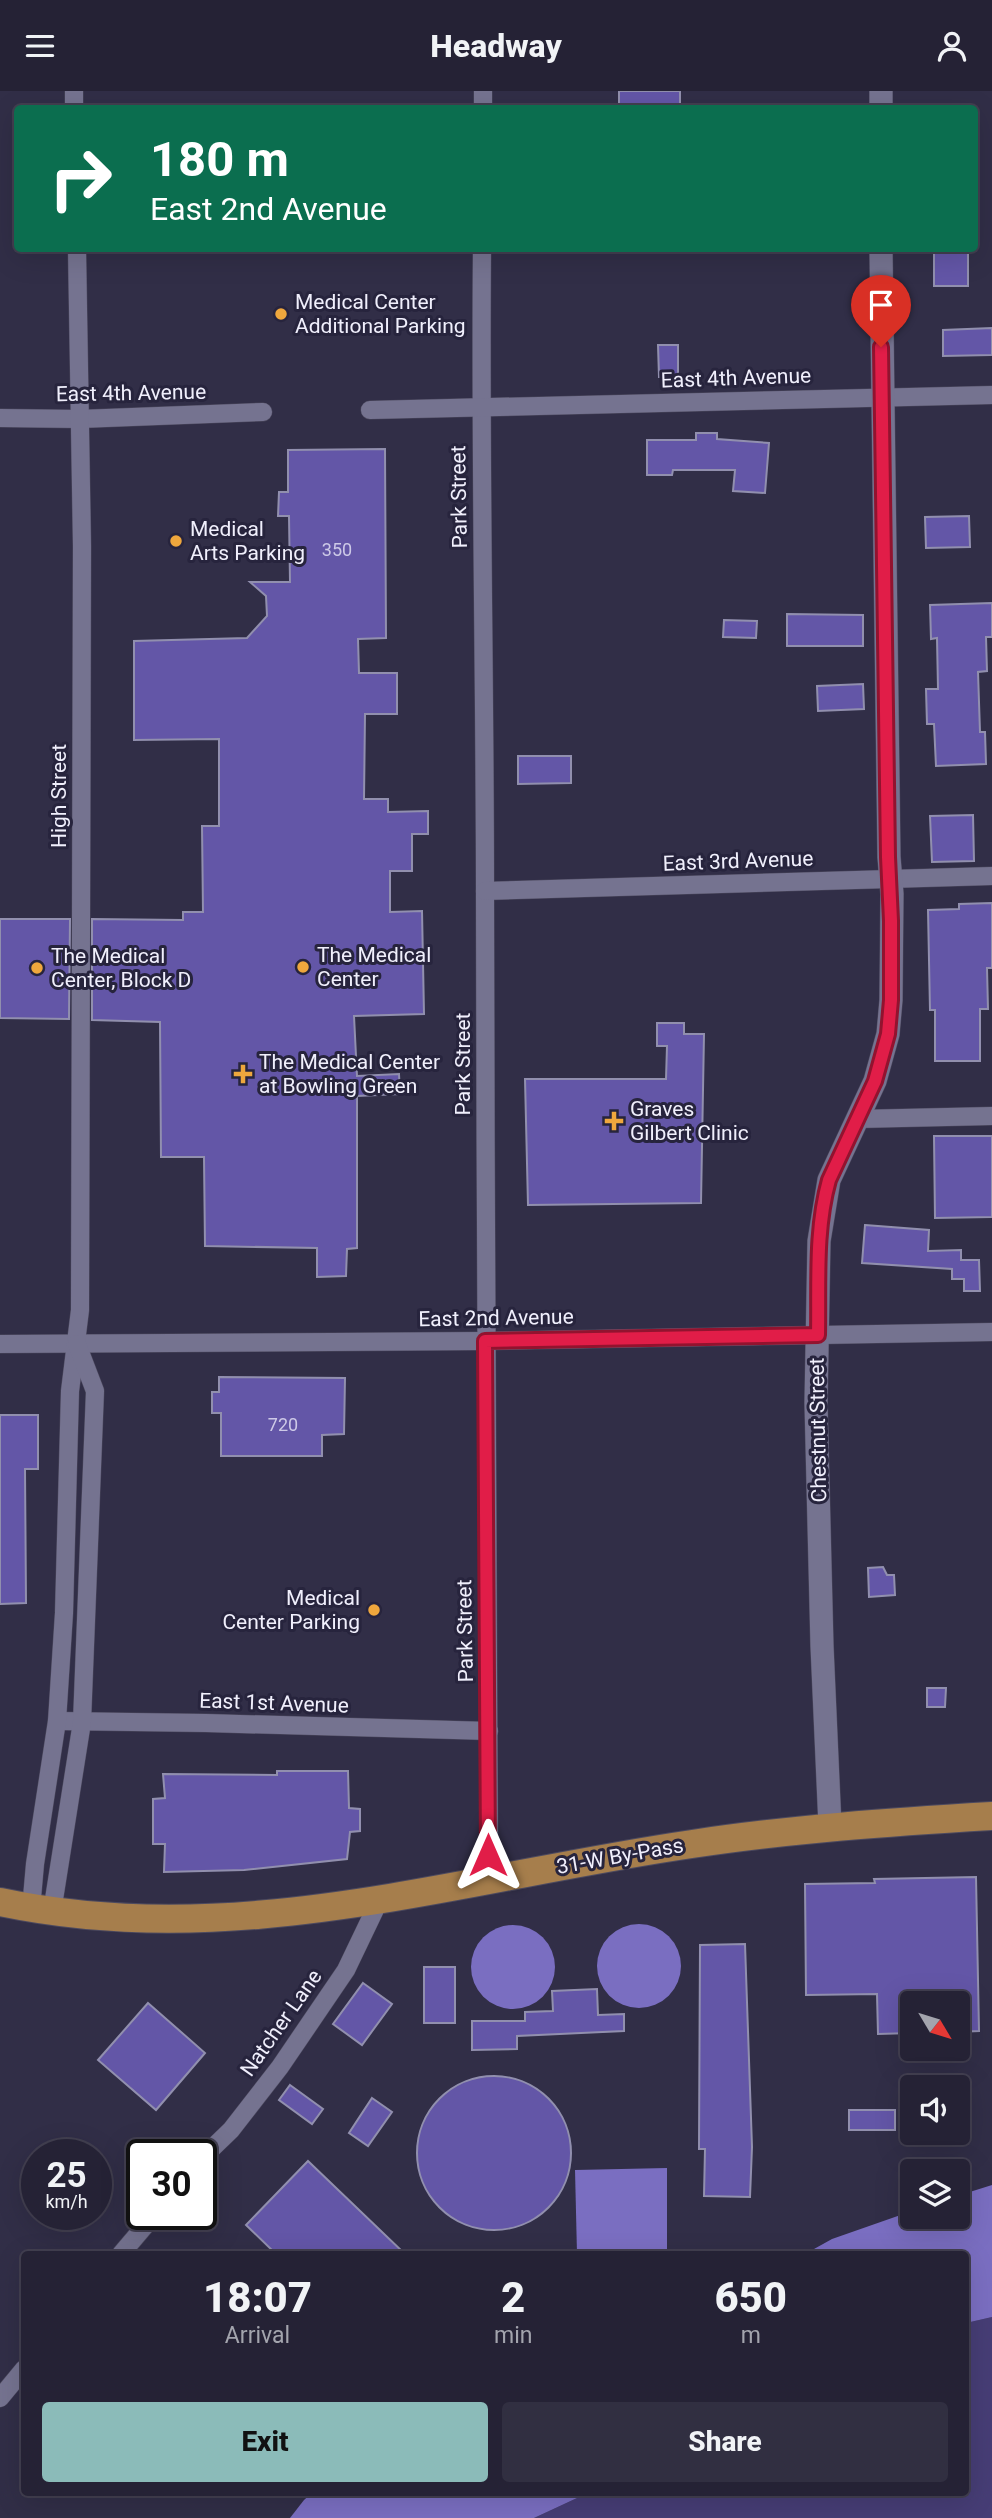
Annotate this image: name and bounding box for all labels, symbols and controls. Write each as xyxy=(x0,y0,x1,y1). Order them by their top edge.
icon: menu xyxy=(21,27,59,65)
text: Headway xyxy=(430,27,562,65)
icon: person xyxy=(933,27,971,65)
text: 180 m xyxy=(150,131,289,188)
icon: right xyxy=(35,133,126,224)
text: East 2nd Avenue xyxy=(150,190,387,228)
pin xyxy=(851,275,911,347)
icon: arrive xyxy=(862,286,900,324)
place label: Medical Center Additional Parking xyxy=(295,290,466,338)
marker: Medical Center Additional Parking xyxy=(273,306,289,322)
street label: East 4th Avenue xyxy=(660,363,812,393)
street label: East 4th Avenue xyxy=(56,380,206,406)
street label: Park Street xyxy=(446,445,472,549)
place label: Medical Arts Parking xyxy=(190,517,305,565)
marker: Medical Arts Parking xyxy=(168,533,184,549)
house number: 350 xyxy=(322,539,352,560)
street label: High Street xyxy=(47,744,71,848)
street label: East 3rd Avenue xyxy=(662,846,814,876)
place label: The Medical Center xyxy=(317,943,431,991)
place label: The Medical Center, Block D xyxy=(51,944,191,992)
marker: The Medical Center xyxy=(295,959,311,975)
marker: The Medical Center, Block D xyxy=(29,960,45,976)
street label: Park Street xyxy=(451,1012,475,1115)
place label: The Medical Center at Bowling Green xyxy=(259,1050,440,1098)
marker: The Medical Center at Bowling Green xyxy=(233,1064,253,1084)
place label: Graves Gilbert Clinic xyxy=(630,1097,749,1145)
marker: Graves Gilbert Clinic xyxy=(604,1111,624,1131)
street label: East 2nd Avenue xyxy=(418,1305,574,1331)
street label: Chestnut Street xyxy=(805,1357,831,1503)
house number: 720 xyxy=(268,1414,298,1435)
street label: Park Street xyxy=(452,1579,478,1683)
place label: Medical Center Parking xyxy=(222,1586,360,1634)
marker: Medical Center Parking xyxy=(366,1602,382,1618)
street label: East 1st Avenue xyxy=(199,1688,349,1718)
position arrow xyxy=(451,1818,525,1892)
street label: 31-W By-Pass xyxy=(555,1833,685,1879)
street label: Natcher Lane xyxy=(235,1965,327,2081)
north arrow xyxy=(900,1991,970,2061)
map controls xyxy=(900,1991,970,2229)
button: sound xyxy=(900,2075,970,2145)
speed limit sign: 30 xyxy=(126,2139,217,2230)
text: 25 xyxy=(46,2155,87,2196)
button: layers xyxy=(900,2159,970,2229)
text: km/h xyxy=(45,2191,88,2212)
text: 18:07 xyxy=(203,2273,312,2322)
text: 2 xyxy=(501,2273,525,2322)
text: 650 xyxy=(714,2273,787,2322)
text: Arrival xyxy=(225,2322,290,2349)
text: min xyxy=(494,2322,532,2349)
text: m xyxy=(741,2322,761,2349)
button: Exit xyxy=(42,2402,488,2482)
button: Share xyxy=(502,2402,948,2482)

